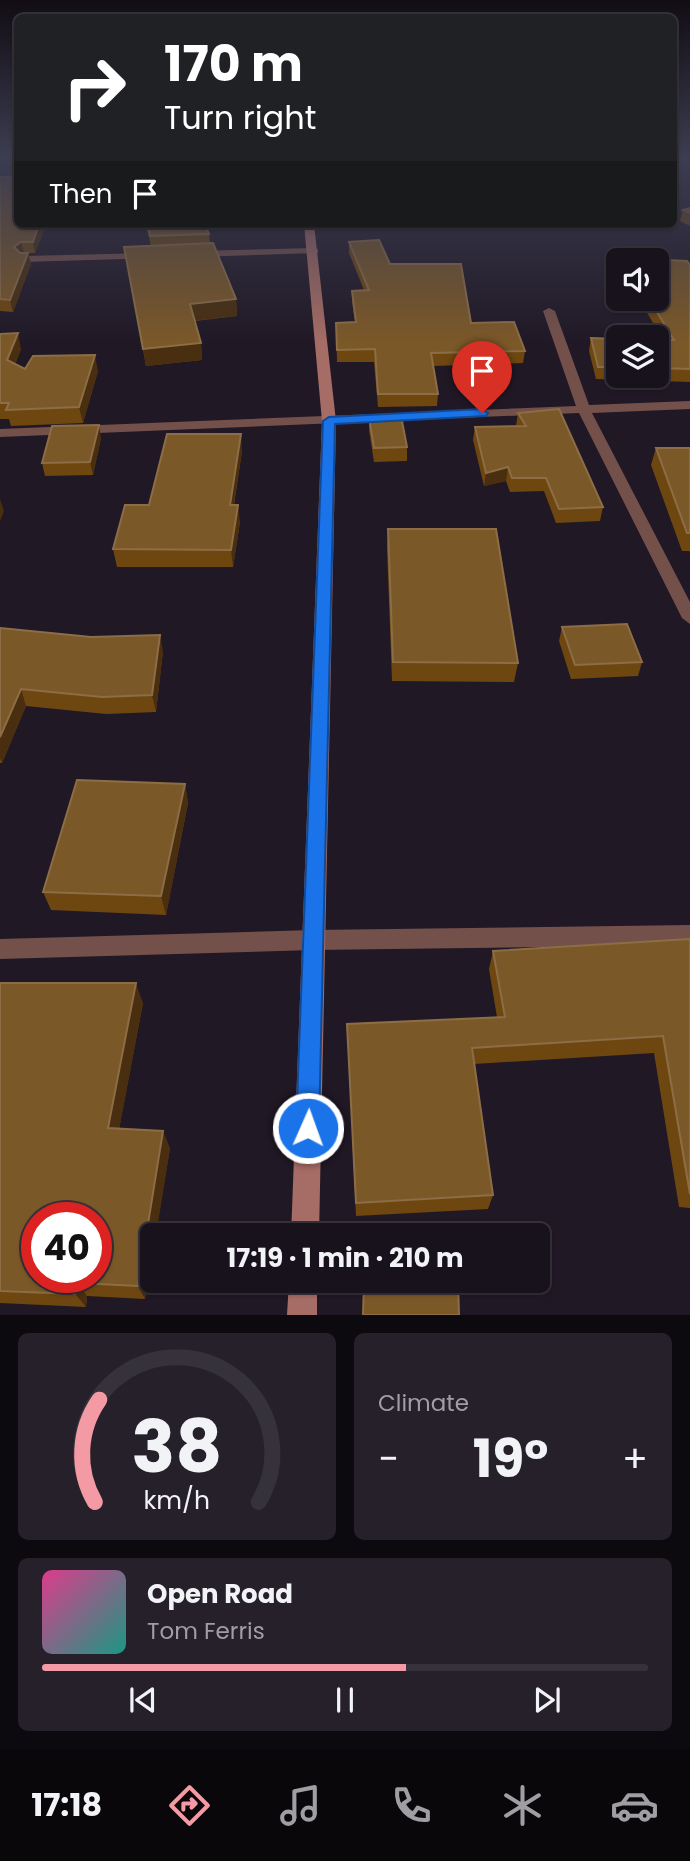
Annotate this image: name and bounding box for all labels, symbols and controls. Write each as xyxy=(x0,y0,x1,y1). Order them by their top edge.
text: 170 m xyxy=(164,30,303,98)
icon: right xyxy=(49,42,140,133)
text: Turn right xyxy=(164,95,316,140)
icon: arrive xyxy=(126,175,164,213)
text: Then xyxy=(49,176,112,212)
map controls xyxy=(606,248,669,388)
button: sound xyxy=(606,248,669,311)
button: layers xyxy=(606,325,669,388)
pin xyxy=(452,341,512,413)
icon: arrive xyxy=(463,352,501,390)
position arrow xyxy=(271,1091,345,1165)
speed limit sign: 40 xyxy=(21,1202,112,1293)
text: 17:19 · 1 min · 210 m xyxy=(226,1240,464,1276)
text: Climate xyxy=(378,1387,469,1419)
text: 38 xyxy=(131,1397,223,1498)
text: 19° xyxy=(473,1422,548,1495)
text: − xyxy=(378,1432,399,1485)
text: + xyxy=(622,1432,648,1485)
text: km/h xyxy=(144,1483,210,1518)
text: Open Road xyxy=(147,1576,293,1612)
text: Tom Ferris xyxy=(147,1615,265,1647)
icon: previous xyxy=(124,1681,162,1719)
icon: pause xyxy=(326,1681,364,1719)
icon: next xyxy=(528,1681,566,1719)
icon: directions xyxy=(165,1781,214,1830)
icon: music xyxy=(276,1781,325,1830)
icon: phone xyxy=(387,1781,436,1830)
icon: climate xyxy=(498,1781,547,1830)
icon: car xyxy=(610,1781,659,1830)
text: 17:18 xyxy=(31,1782,102,1827)

